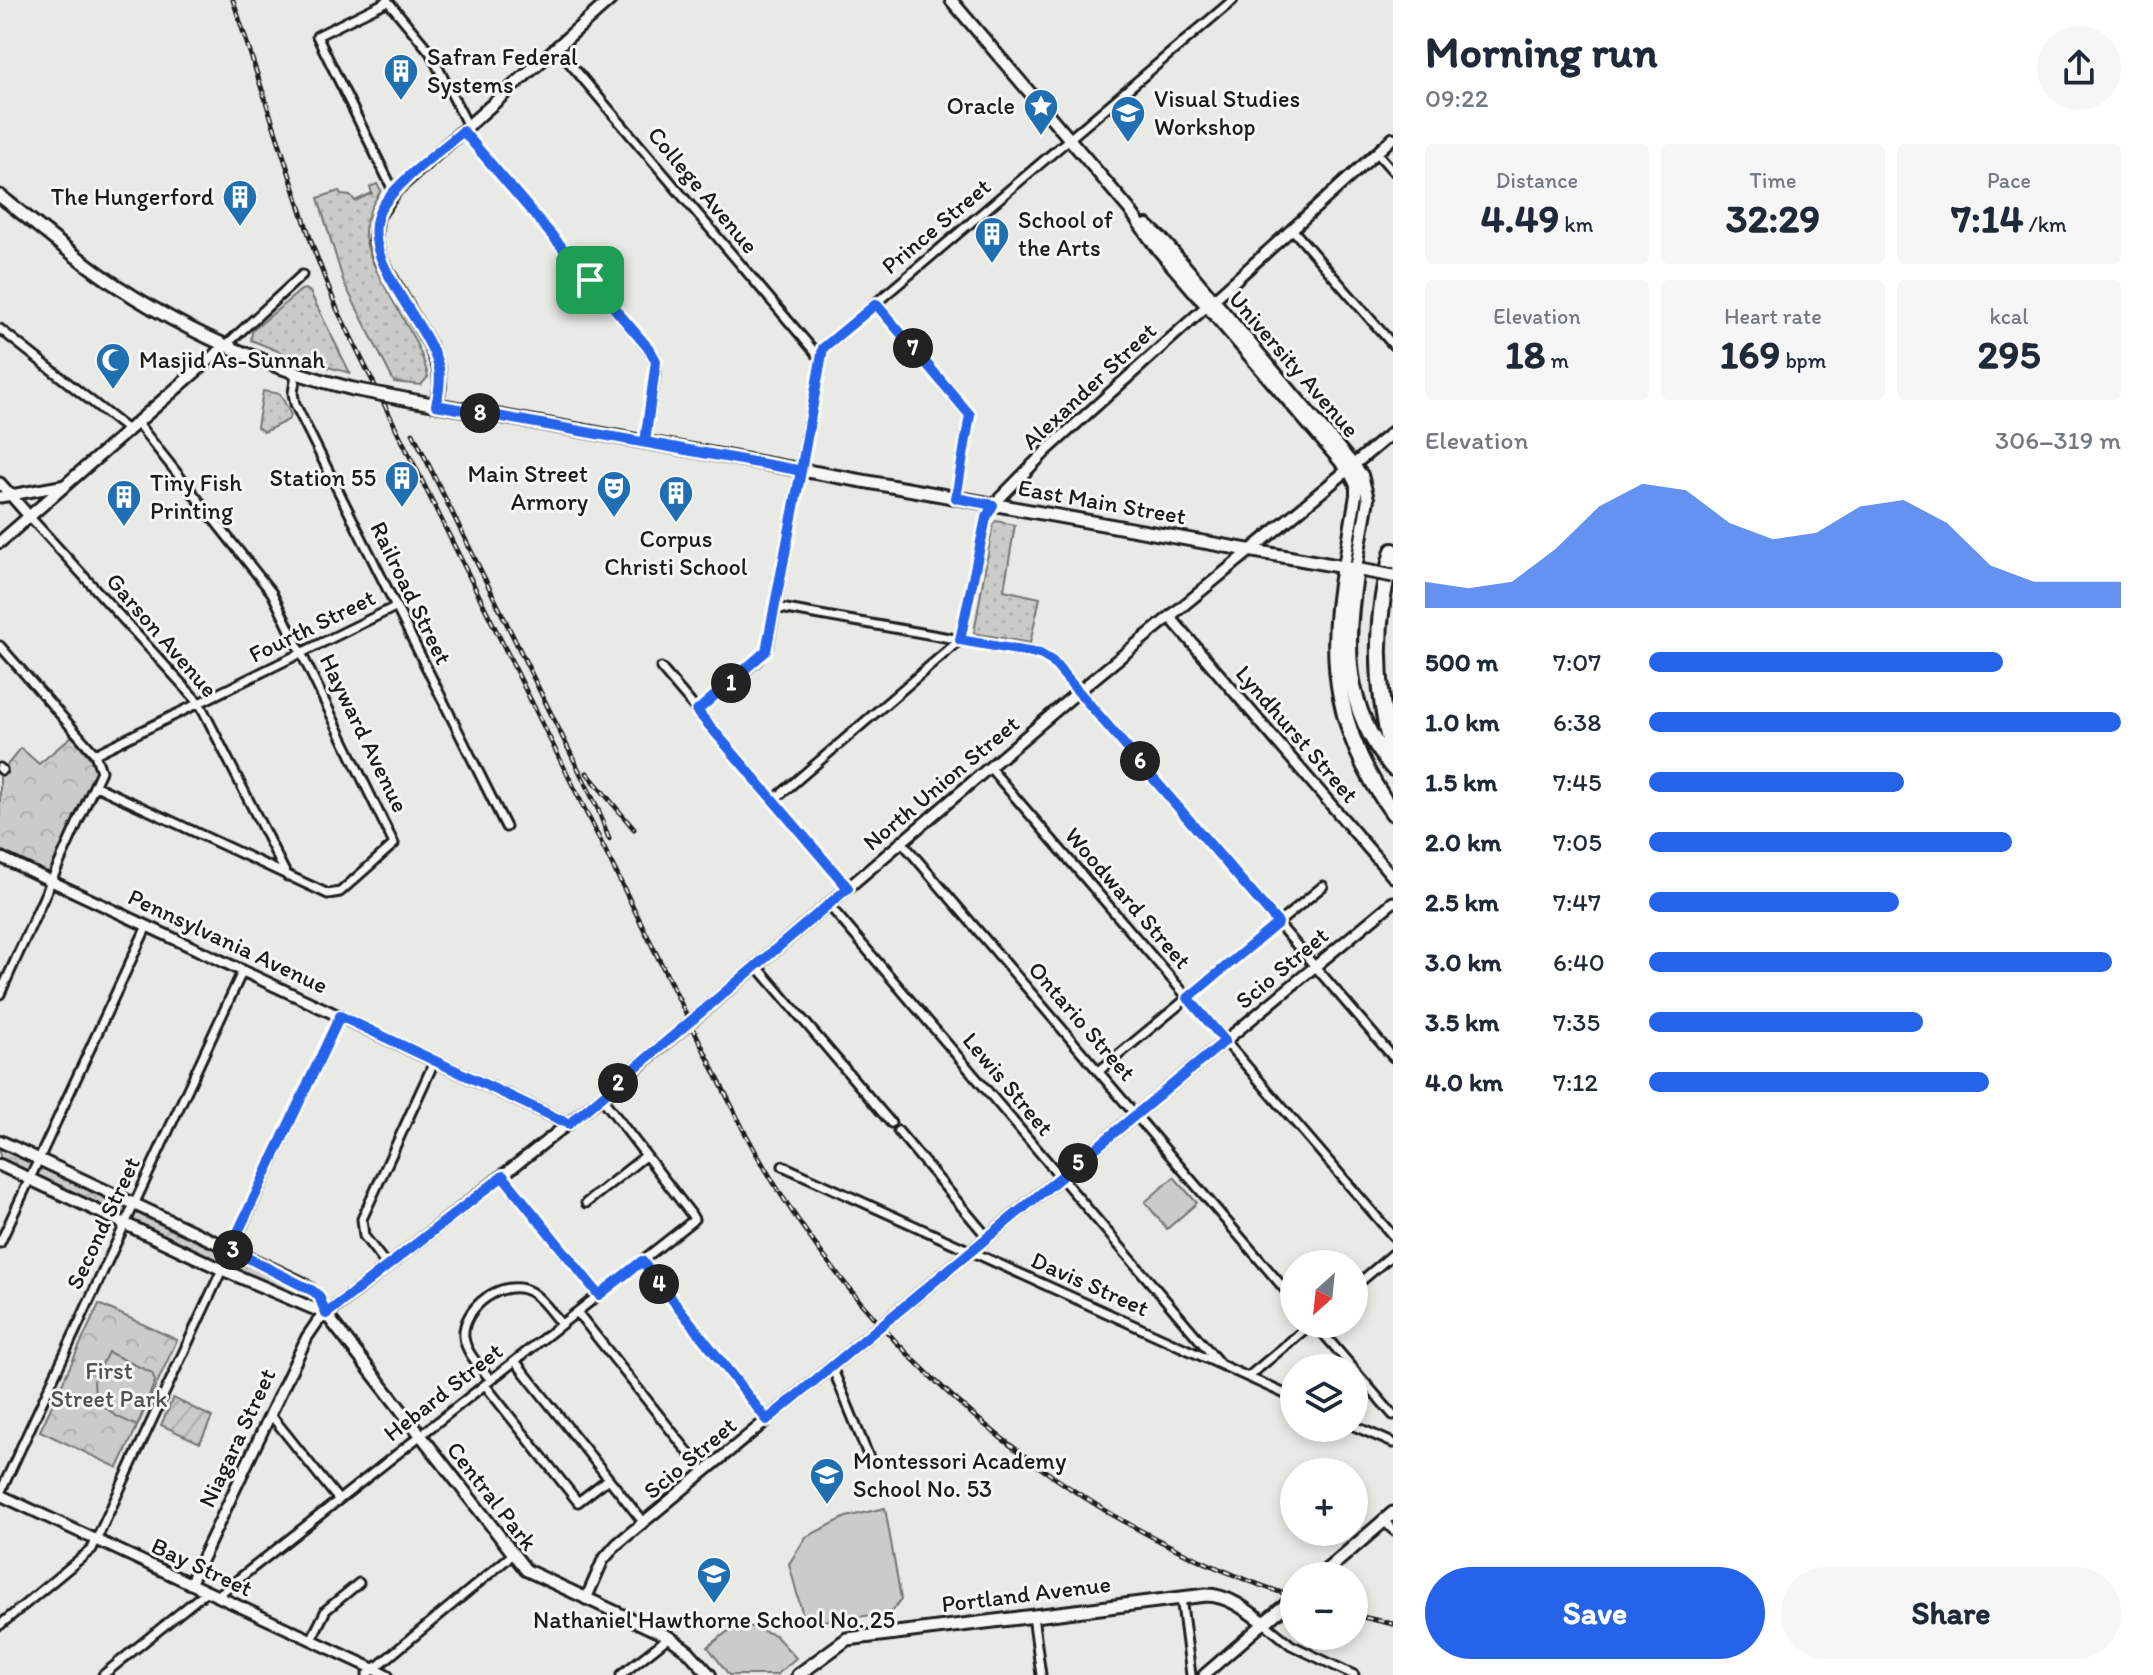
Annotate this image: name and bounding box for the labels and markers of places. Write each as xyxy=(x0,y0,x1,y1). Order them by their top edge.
place label: Safran Federal Systems xyxy=(427,42,578,99)
building icon: Safran Federal Systems xyxy=(382,52,420,102)
place label: Visual Studies Workshop xyxy=(1154,84,1300,141)
place icon: Oracle xyxy=(1022,87,1060,137)
place label: Oracle xyxy=(946,91,1015,120)
school or university icon: Visual Studies Workshop xyxy=(1109,94,1147,144)
building icon: The Hungerford xyxy=(221,178,259,228)
place label: The Hungerford xyxy=(51,182,214,211)
place label: School of the Arts xyxy=(1018,205,1114,262)
building icon: School of the Arts xyxy=(973,215,1011,265)
pin xyxy=(556,246,624,314)
pin: 7 xyxy=(893,328,933,368)
mosque icon: Masjid As-Sunnah xyxy=(94,341,132,391)
place label: Masjid As-Sunnah xyxy=(139,345,325,374)
pin: 8 xyxy=(460,393,500,433)
building icon: Station 55 xyxy=(383,459,421,509)
place label: Main Street Armory xyxy=(467,459,588,516)
place label: Station 55 xyxy=(269,463,376,492)
place label: Tiny Fish Printing xyxy=(150,468,242,525)
theatre icon: Main Street Armory xyxy=(595,469,633,519)
building icon: Corpus Christi School xyxy=(657,474,695,524)
building icon: Tiny Fish Printing xyxy=(105,478,143,528)
place label: Corpus Christi School xyxy=(604,524,748,581)
pin: 1 xyxy=(711,663,751,703)
pin: 6 xyxy=(1120,741,1160,781)
pin: 2 xyxy=(598,1063,638,1103)
pin: 5 xyxy=(1058,1143,1098,1183)
pin: 3 xyxy=(213,1230,253,1270)
pin: 4 xyxy=(639,1264,679,1304)
place label: Montessori Academy School No. 53 xyxy=(853,1446,1067,1503)
school or university icon: Montessori Academy School No. 53 xyxy=(808,1456,846,1506)
school or university icon: Nathaniel Hawthorne School No. 25 xyxy=(695,1555,733,1605)
place label: Nathaniel Hawthorne School No. 25 xyxy=(533,1605,895,1634)

